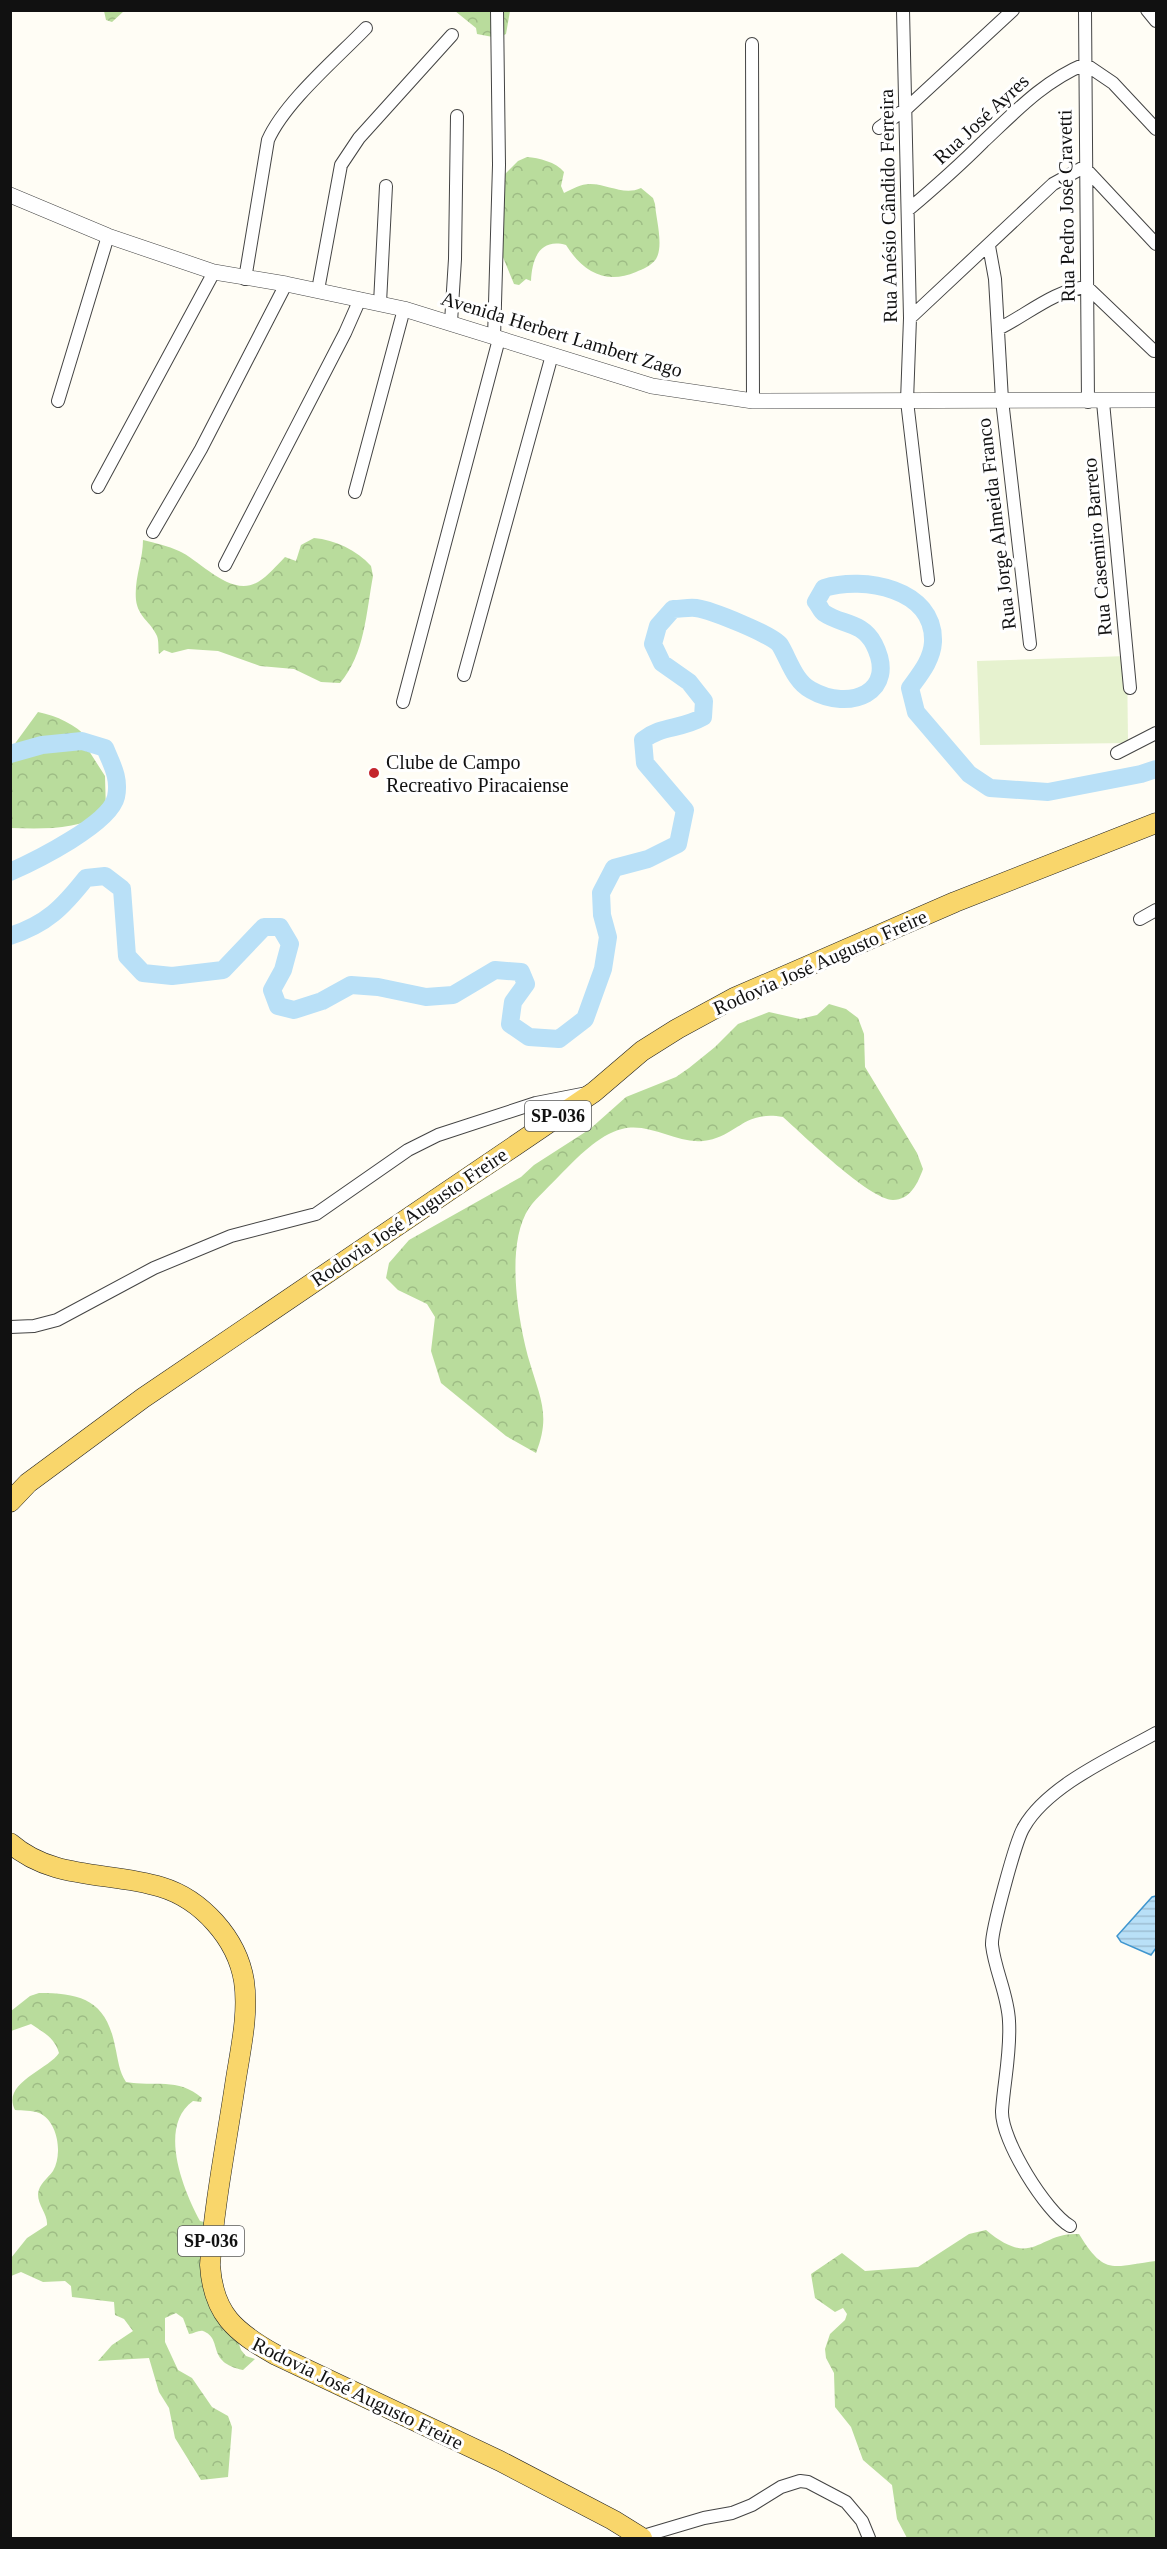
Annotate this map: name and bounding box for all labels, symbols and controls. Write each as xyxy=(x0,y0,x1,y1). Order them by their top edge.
street label: Rua José Ayres xyxy=(929,69,1034,169)
street label: Rua Anésio Cândido Ferreira xyxy=(875,89,901,323)
street label: Rua Pedro José Cravetti xyxy=(1053,109,1079,303)
street label: Avenida Herbert Lambert Zago xyxy=(438,287,685,382)
street label: Rua Jorge Almeida Franco xyxy=(972,417,1021,631)
street label: Rua Casemiro Barreto xyxy=(1078,457,1116,637)
place label: Clube de Campo Recreativo Piracaiense xyxy=(386,751,569,796)
marker: Clube de Campo Recreativo Piracaiense xyxy=(367,766,381,780)
street label: Rodovia José Augusto Freire xyxy=(710,905,931,1020)
road number: SP-036 xyxy=(525,1101,591,1131)
street label: Rodovia José Augusto Freire xyxy=(307,1143,512,1292)
road number: SP-036 xyxy=(178,2226,244,2256)
street label: Rodovia José Augusto Freire xyxy=(249,2332,467,2455)

